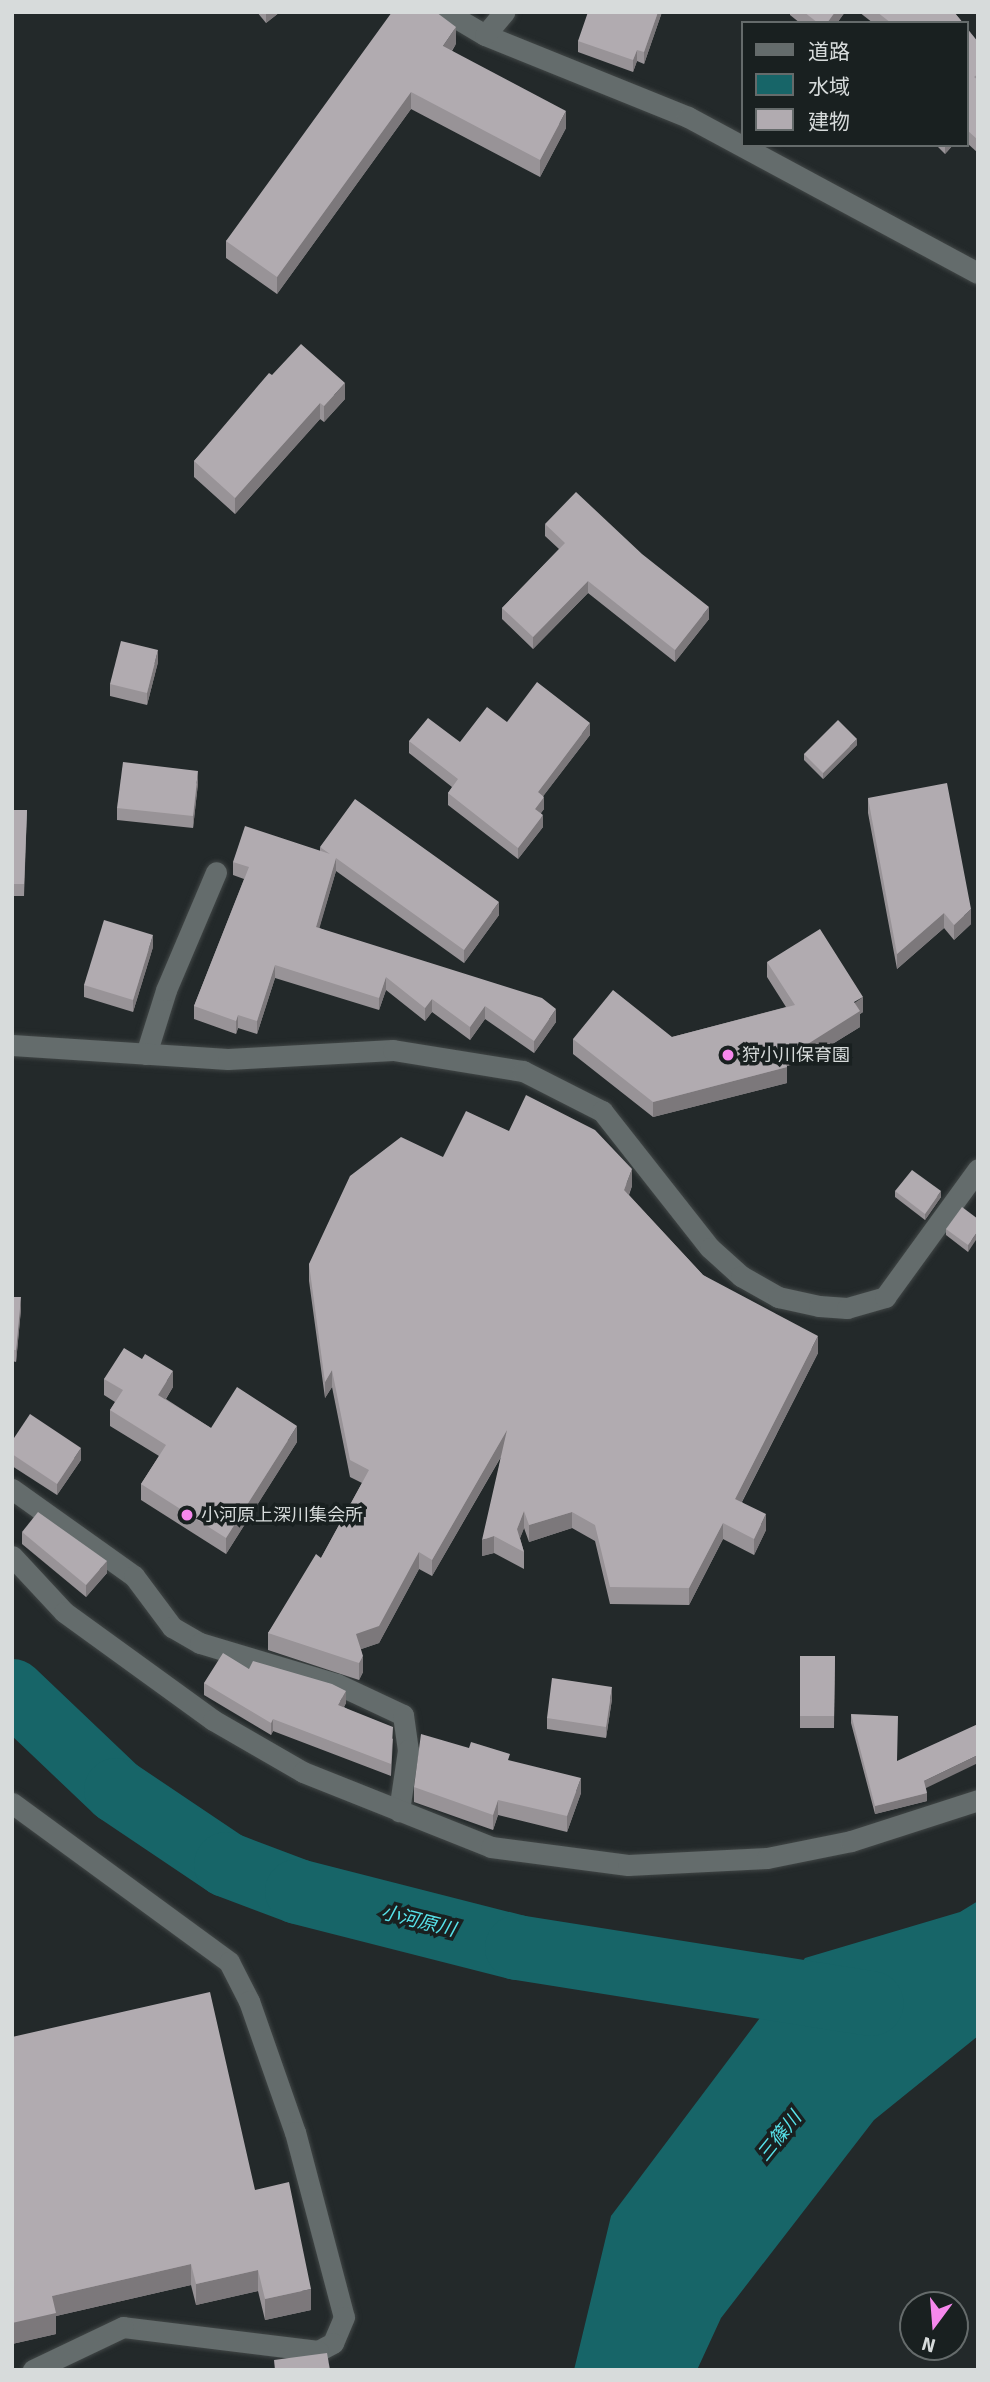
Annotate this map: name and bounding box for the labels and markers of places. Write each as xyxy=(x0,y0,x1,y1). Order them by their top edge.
place label: 狩小川保育園 xyxy=(742,1044,850,1066)
marker: 狩小川保育園 xyxy=(720,1047,736,1063)
place label: 小河原上深川集会所 xyxy=(201,1504,363,1526)
marker: 小河原上深川集会所 xyxy=(179,1507,195,1523)

